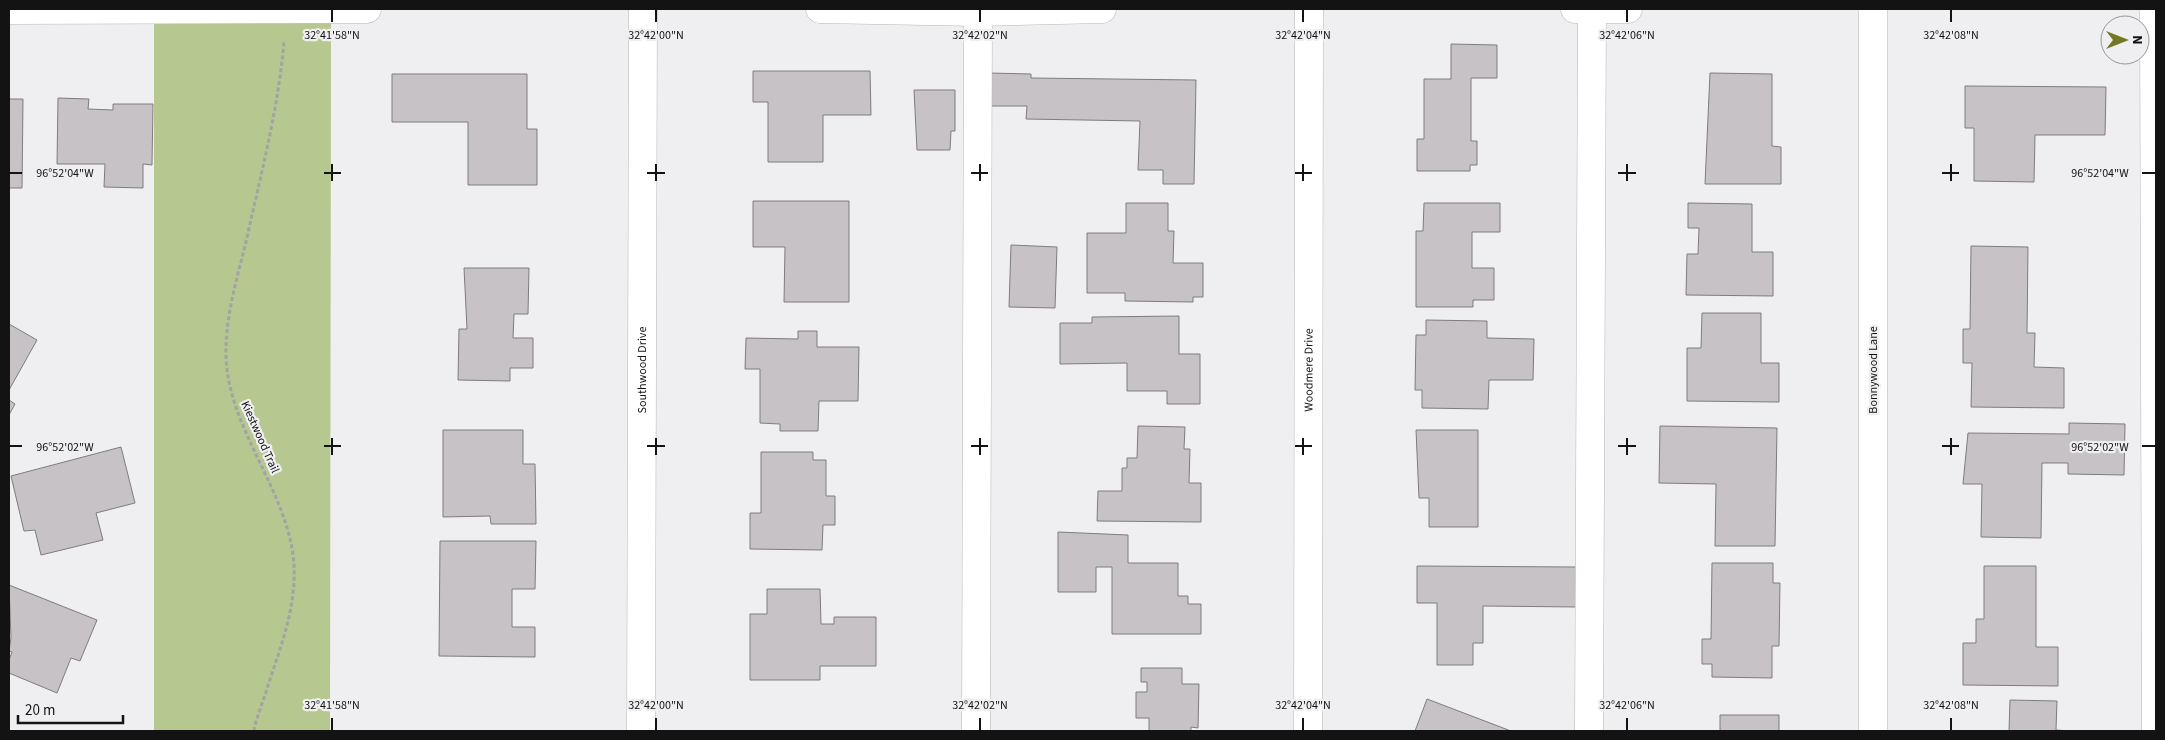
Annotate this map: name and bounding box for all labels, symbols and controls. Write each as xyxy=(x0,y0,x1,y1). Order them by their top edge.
north arrow xyxy=(2100,15,2150,65)
text: 32°41'58"N xyxy=(304,27,360,44)
text: 32°42'00"N xyxy=(628,27,684,44)
text: 32°42'02"N xyxy=(952,27,1008,44)
text: 32°42'04"N xyxy=(1275,27,1331,44)
text: 32°42'06"N xyxy=(1599,27,1655,44)
text: 32°42'08"N xyxy=(1923,27,1979,44)
text: N xyxy=(2127,35,2147,45)
text: 96°52'04"W xyxy=(36,165,94,182)
text: 96°52'04"W xyxy=(2071,165,2129,182)
street label: Bonnywood Lane xyxy=(1865,326,1882,414)
street label: Southwood Drive xyxy=(633,327,651,413)
street label: Woodmere Drive xyxy=(1300,328,1317,412)
street label: Kiestwood Trail xyxy=(237,398,283,476)
text: 96°52'02"W xyxy=(36,439,94,456)
text: 96°52'02"W xyxy=(2071,439,2129,456)
scale bar xyxy=(18,692,122,724)
text: 32°41'58"N xyxy=(304,697,360,714)
text: 32°42'00"N xyxy=(628,697,684,714)
text: 32°42'02"N xyxy=(952,697,1008,714)
text: 32°42'04"N xyxy=(1275,697,1331,714)
text: 32°42'06"N xyxy=(1599,697,1655,714)
text: 32°42'08"N xyxy=(1923,697,1979,714)
text: 20 m xyxy=(25,700,55,721)

